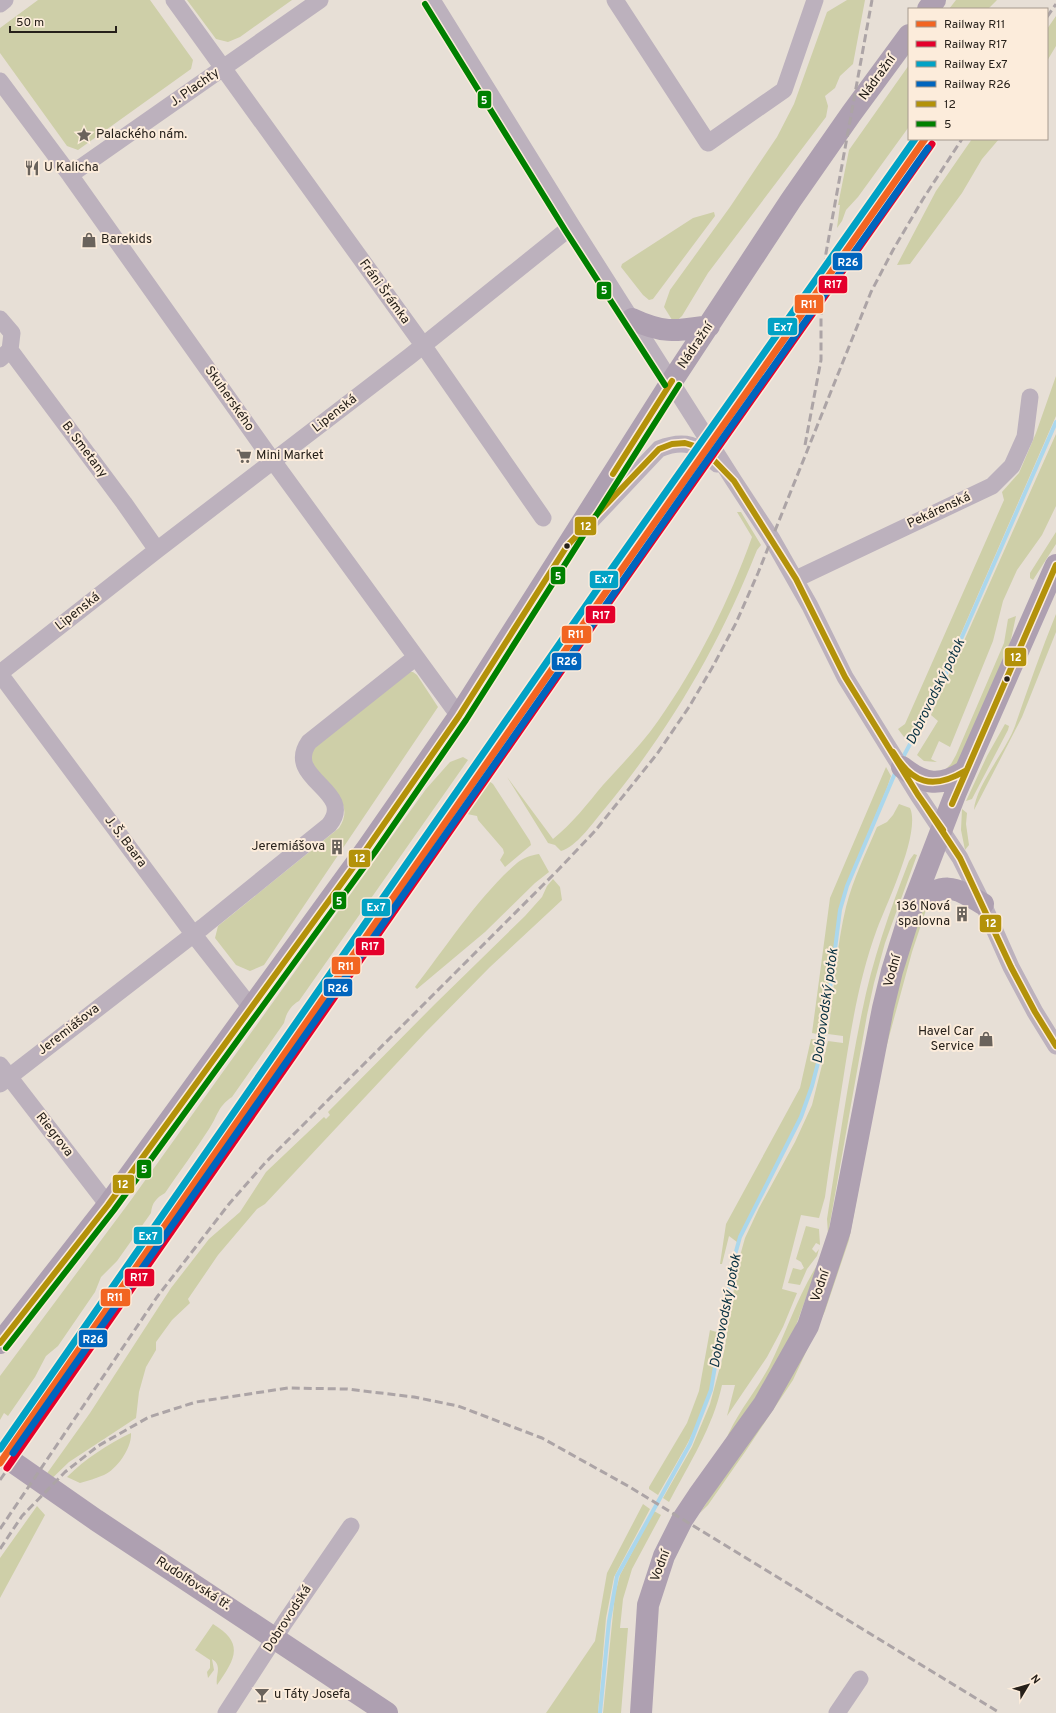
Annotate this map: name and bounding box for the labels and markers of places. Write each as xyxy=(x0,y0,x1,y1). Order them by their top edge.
place icon: Palackého nám. xyxy=(75,126,93,144)
place label: Palackého nám. xyxy=(96,127,187,143)
restaurant icon: U Kalicha xyxy=(23,159,41,177)
place label: U Kalicha xyxy=(44,160,99,176)
shop icon: Barekids xyxy=(80,231,98,249)
place label: Barekids xyxy=(101,232,152,248)
supermarket icon: Mini Market xyxy=(235,447,253,465)
place label: Mini Market xyxy=(256,448,324,464)
unlabelled marker xyxy=(562,541,572,551)
unlabelled marker xyxy=(1002,674,1012,684)
building icon: Jeremiášova xyxy=(328,838,346,856)
place label: Jeremiášova xyxy=(251,839,325,855)
place label: 136 Nová spalovna xyxy=(897,899,950,930)
building icon: 136 Nová spalovna xyxy=(953,905,971,923)
place label: Havel Car Service xyxy=(918,1024,974,1055)
shop icon: Havel Car Service xyxy=(977,1030,995,1048)
bar icon: u Táty Josefa xyxy=(253,1686,271,1704)
place label: u Táty Josefa xyxy=(274,1687,350,1703)

